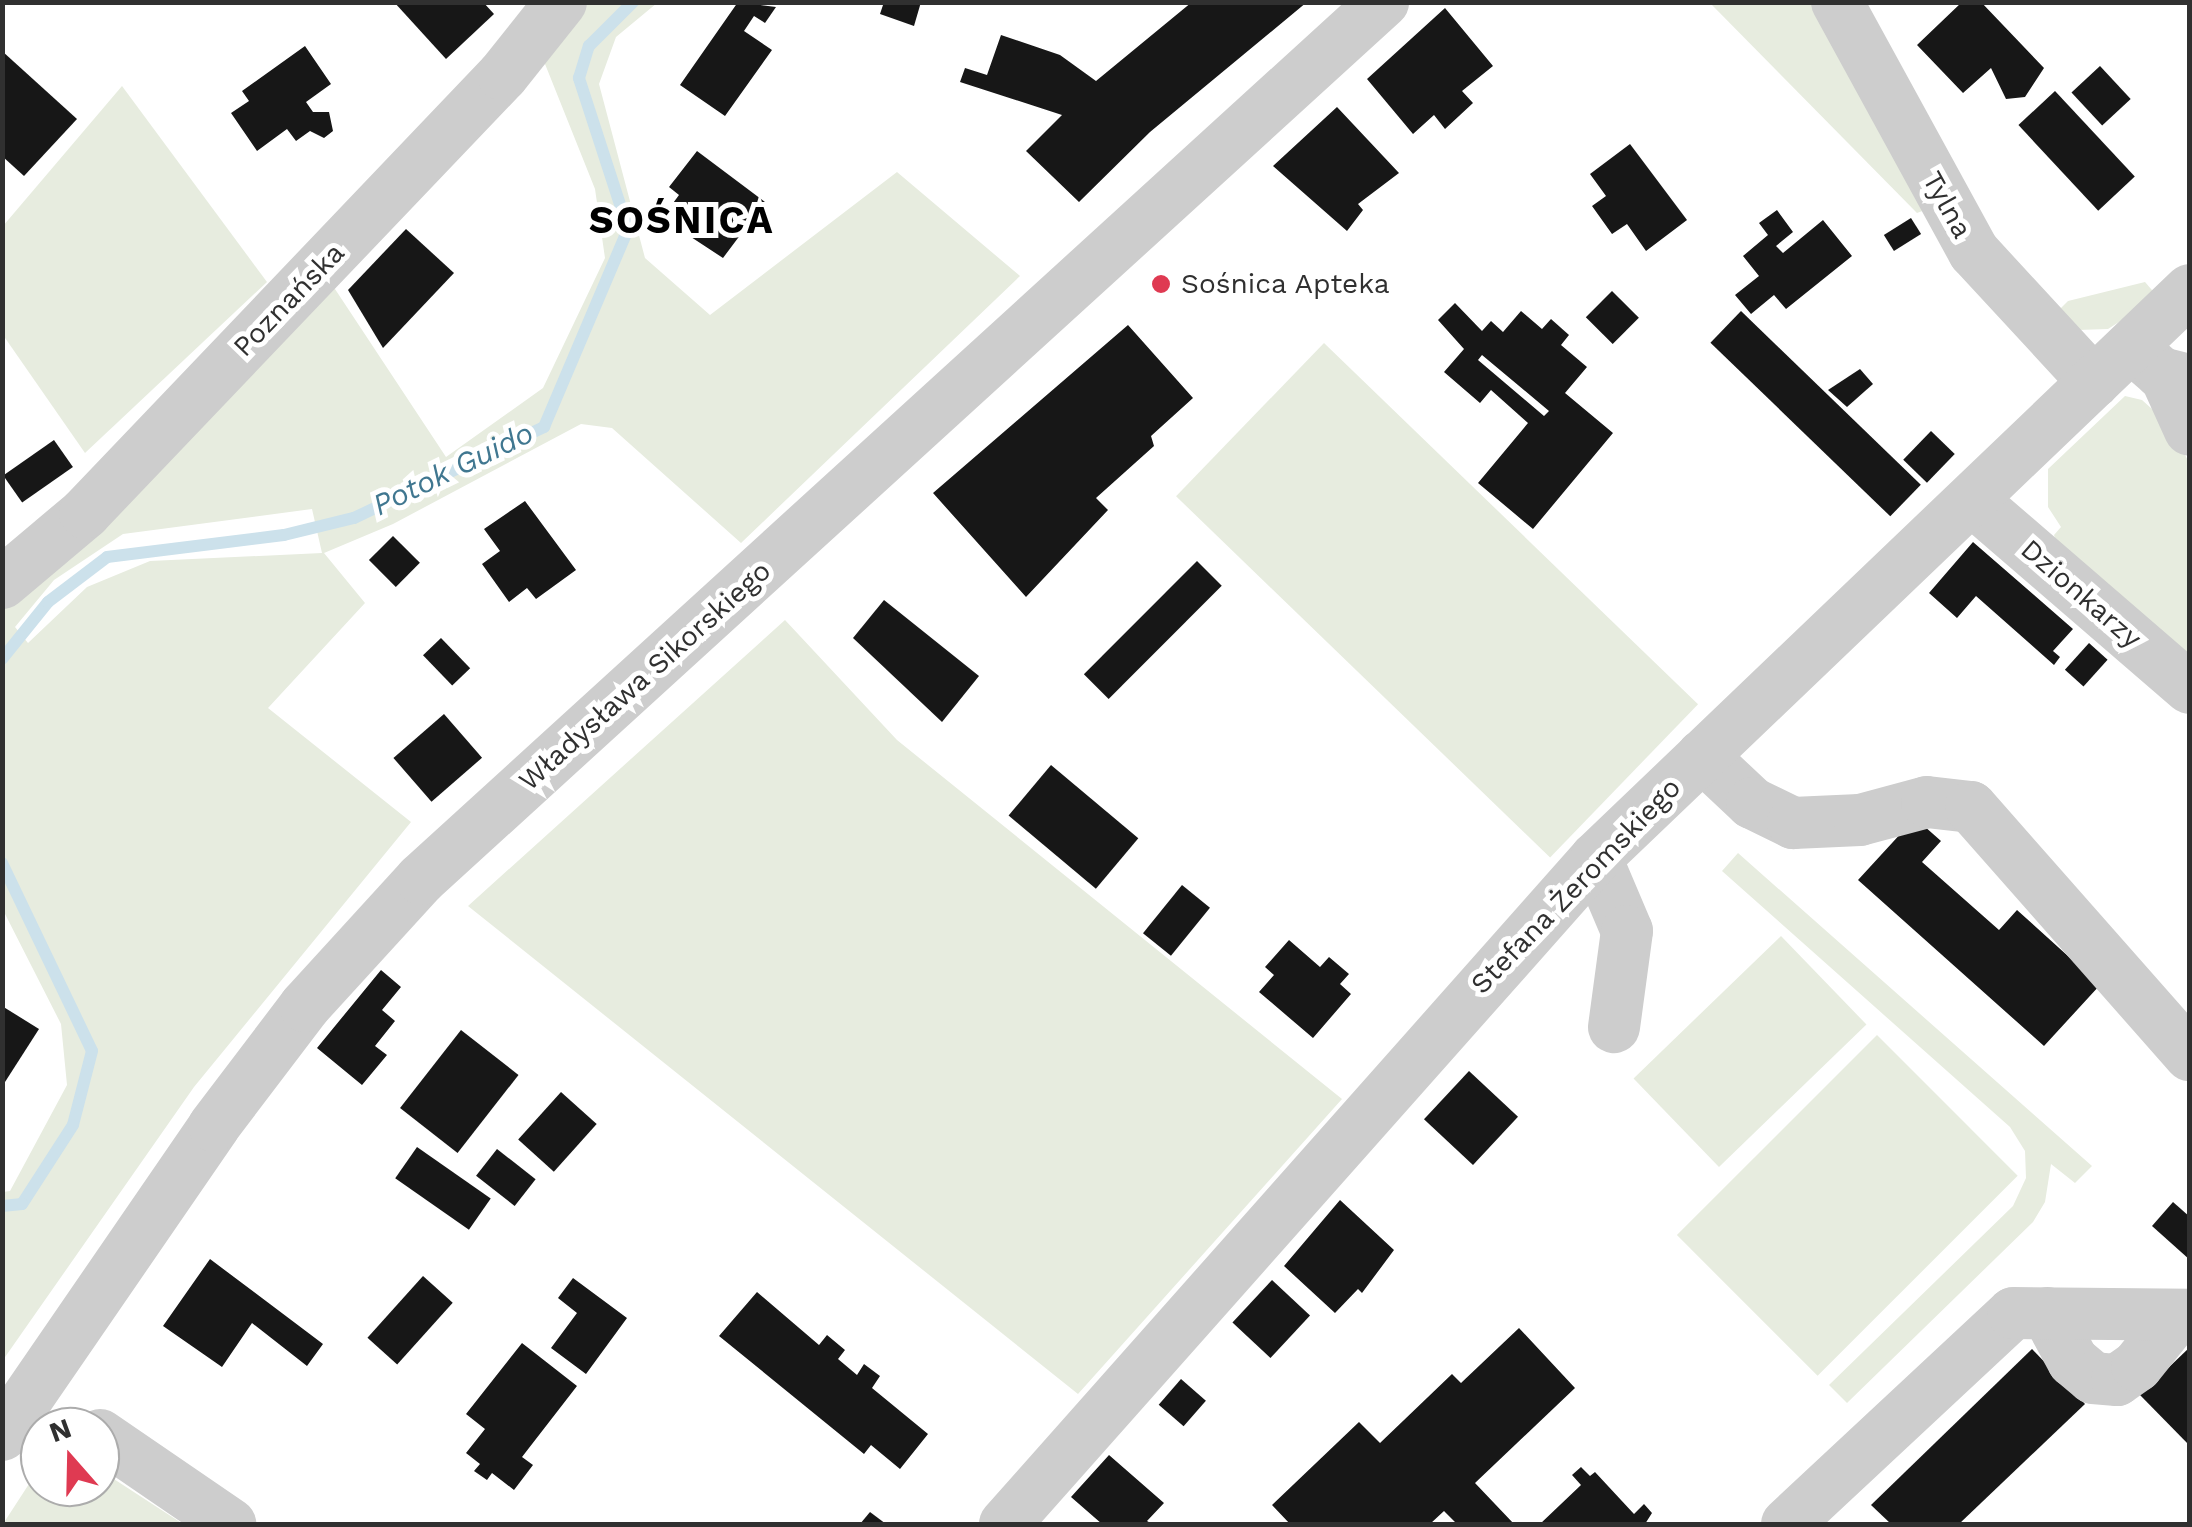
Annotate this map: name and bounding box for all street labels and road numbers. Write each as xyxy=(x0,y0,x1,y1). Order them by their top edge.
street label: Tylna xyxy=(1915,166,1979,244)
street label: Poznańska xyxy=(227,236,351,364)
street label: Dzionkarzy xyxy=(2014,533,2148,655)
street label: Władysława Sikorskiego xyxy=(512,554,778,798)
street label: Stefana Żeromskiego xyxy=(1464,771,1688,1001)

